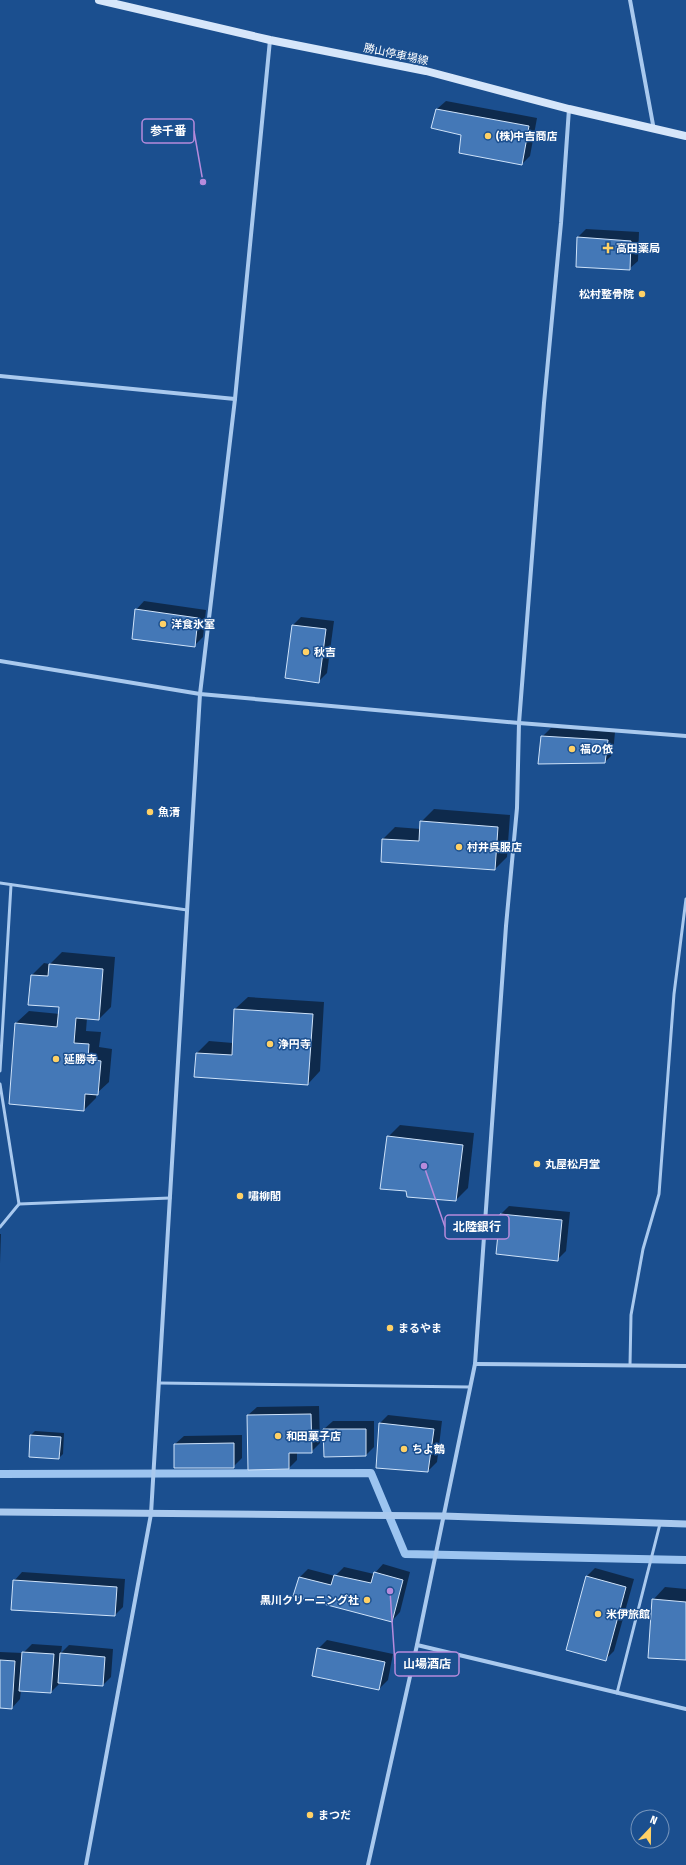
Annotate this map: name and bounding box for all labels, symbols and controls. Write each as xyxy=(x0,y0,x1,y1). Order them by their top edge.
street label: 勝山停車場線 xyxy=(362,41,430,68)
callout: 参千番 xyxy=(142,119,194,143)
text: 参千番 xyxy=(150,124,187,138)
place label: (株)中吉商店 xyxy=(496,130,558,143)
marker: (株)中吉商店 xyxy=(483,131,493,141)
place label: 高田薬局 xyxy=(616,242,660,255)
marker: 高田薬局 xyxy=(603,243,613,253)
place label: 松村整骨院 xyxy=(579,288,634,301)
marker: 松村整骨院 xyxy=(637,289,647,299)
place label: 洋食氷室 xyxy=(171,618,215,631)
marker: 洋食氷室 xyxy=(158,619,168,629)
place label: 秋吉 xyxy=(314,646,336,659)
marker: 秋吉 xyxy=(301,647,311,657)
place label: 福の依 xyxy=(580,743,613,756)
marker: 福の依 xyxy=(567,744,577,754)
place label: 魚清 xyxy=(158,806,180,819)
marker: 魚清 xyxy=(145,807,155,817)
place label: 村井呉服店 xyxy=(467,841,522,854)
marker: 村井呉服店 xyxy=(454,842,464,852)
place label: 浄円寺 xyxy=(278,1038,311,1051)
marker: 浄円寺 xyxy=(265,1039,275,1049)
place label: 延勝寺 xyxy=(64,1053,97,1066)
marker: 延勝寺 xyxy=(51,1054,61,1064)
place label: 丸屋松月堂 xyxy=(545,1158,600,1171)
marker: 丸屋松月堂 xyxy=(532,1159,542,1169)
place label: 嘯柳閣 xyxy=(248,1190,281,1203)
marker: 嘯柳閣 xyxy=(235,1191,245,1201)
callout: 北陸銀行 xyxy=(445,1215,509,1239)
text: 北陸銀行 xyxy=(453,1220,501,1234)
place label: まるやま xyxy=(398,1322,442,1335)
marker: まるやま xyxy=(385,1323,395,1333)
place label: 和田菓子店 xyxy=(286,1430,341,1443)
marker: 和田菓子店 xyxy=(273,1431,283,1441)
place label: ちよ鶴 xyxy=(412,1443,445,1456)
marker: ちよ鶴 xyxy=(399,1444,409,1454)
place label: 黒川クリーニング社 xyxy=(260,1594,359,1607)
marker: 黒川クリーニング社 xyxy=(362,1595,372,1605)
place label: 米伊旅館 xyxy=(606,1608,650,1621)
marker: 米伊旅館 xyxy=(593,1609,603,1619)
callout: 山場酒店 xyxy=(395,1652,459,1676)
text: 山場酒店 xyxy=(403,1657,451,1671)
place label: まつだ xyxy=(318,1809,351,1822)
north arrow xyxy=(630,1809,670,1849)
marker: まつだ xyxy=(305,1810,315,1820)
text: N xyxy=(648,1813,659,1827)

